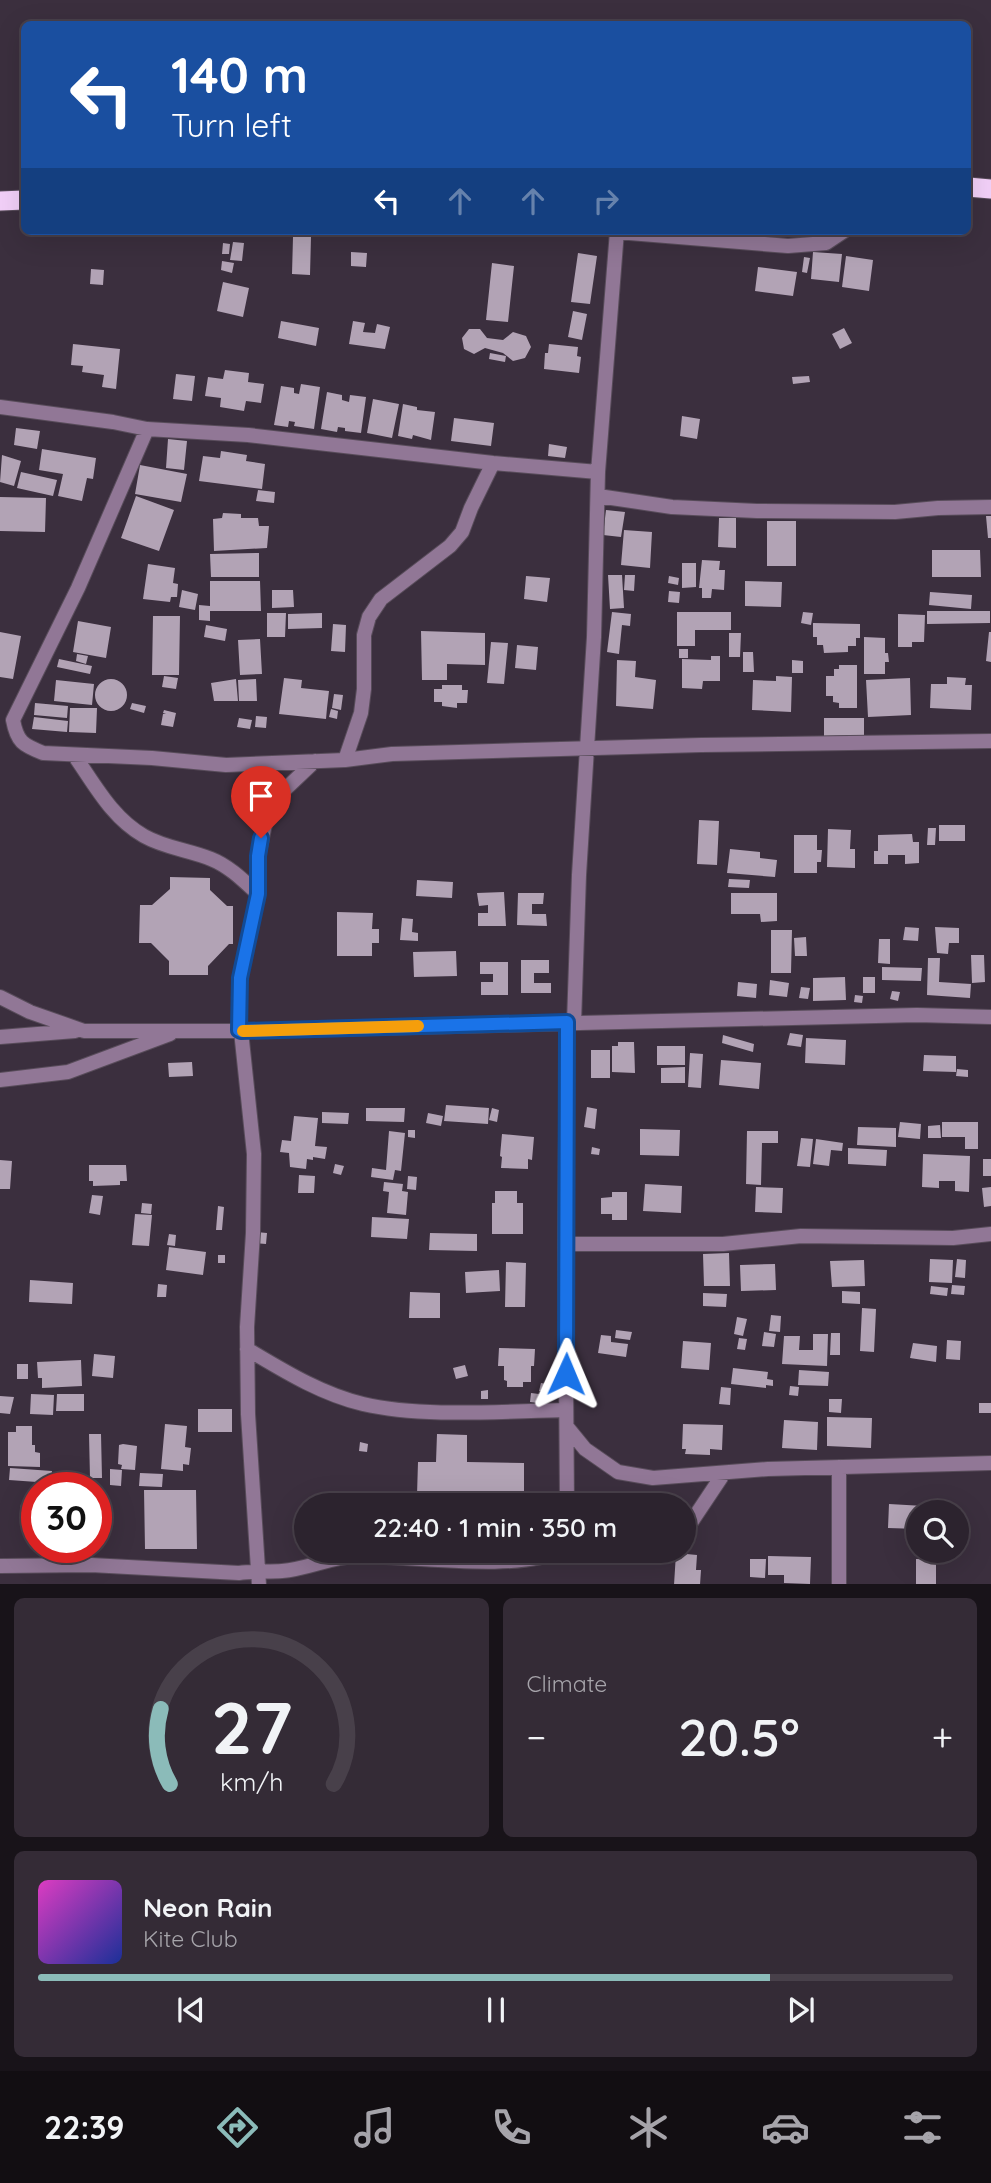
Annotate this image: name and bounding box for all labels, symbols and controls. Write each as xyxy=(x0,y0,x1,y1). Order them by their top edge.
text: 140 m xyxy=(171,44,308,105)
icon: left xyxy=(56,49,147,140)
text: Turn left xyxy=(171,105,292,145)
icon: left xyxy=(368,182,406,220)
icon: ahead xyxy=(441,182,479,220)
icon: ahead xyxy=(514,182,552,220)
icon: right xyxy=(587,182,625,220)
pin xyxy=(231,766,291,838)
icon: arrive xyxy=(242,777,280,815)
position arrow xyxy=(529,1337,603,1411)
speed limit sign: 30 xyxy=(21,1472,112,1563)
map controls xyxy=(906,1500,969,1563)
button: search xyxy=(906,1500,969,1563)
text: 22:40 · 1 min · 350 m xyxy=(373,1511,617,1544)
text: Climate xyxy=(527,1669,607,1698)
text: 27 xyxy=(211,1681,292,1772)
text: 20.5° xyxy=(678,1704,800,1769)
text: − xyxy=(527,1713,546,1761)
text: + xyxy=(932,1713,953,1761)
text: km/h xyxy=(220,1765,283,1796)
text: Neon Rain xyxy=(143,1891,272,1924)
text: Kite Club xyxy=(143,1924,238,1953)
icon: previous xyxy=(172,1991,210,2029)
icon: pause xyxy=(477,1991,515,2029)
icon: next xyxy=(782,1991,820,2029)
icon: directions xyxy=(213,2103,262,2152)
icon: music xyxy=(350,2103,399,2152)
icon: phone xyxy=(487,2103,536,2152)
icon: climate xyxy=(624,2103,673,2152)
icon: car xyxy=(761,2103,810,2152)
icon: filters xyxy=(898,2103,947,2152)
text: 22:39 xyxy=(44,2107,125,2147)

